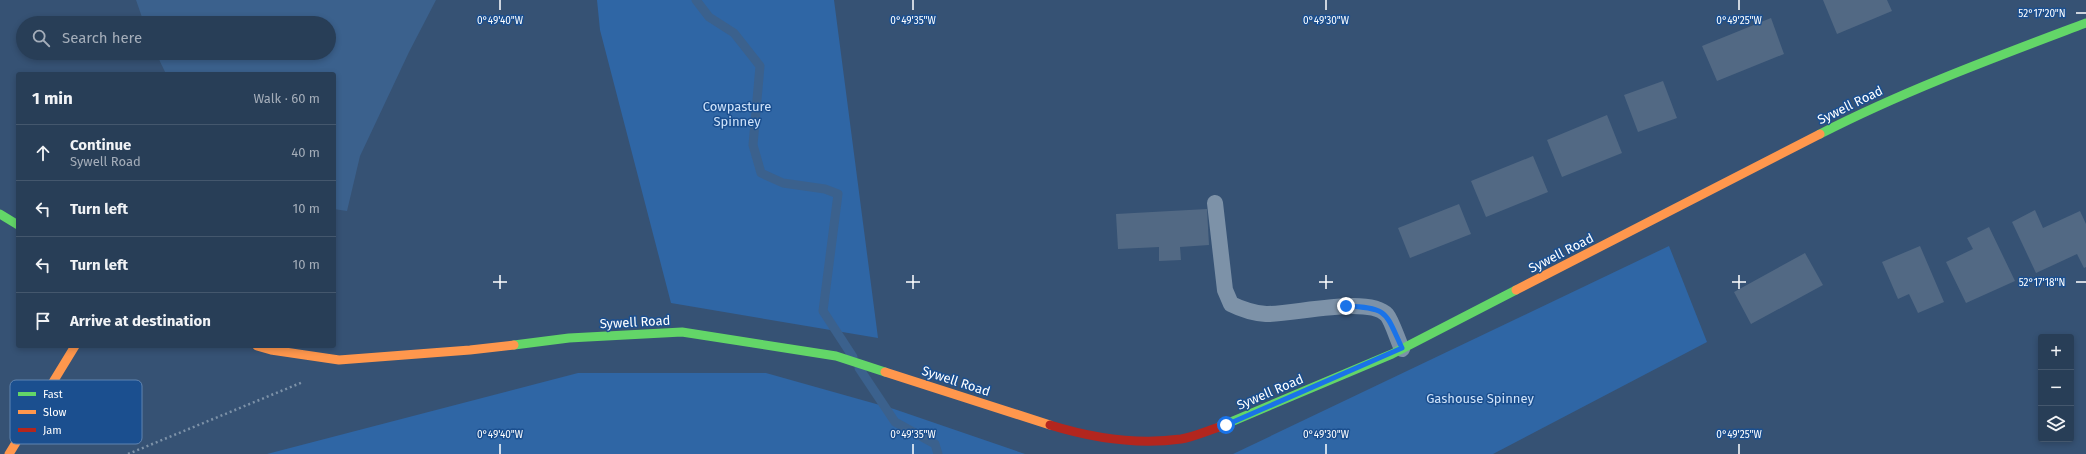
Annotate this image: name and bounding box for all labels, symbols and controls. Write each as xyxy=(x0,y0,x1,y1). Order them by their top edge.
text: 52°17'20"N xyxy=(2018,8,2066,20)
text: 0°49'40"W xyxy=(477,15,524,27)
text: 0°49'35"W xyxy=(890,15,936,27)
text: 0°49'30"W xyxy=(1303,15,1350,27)
text: 0°49'25"W xyxy=(1716,15,1762,27)
search box xyxy=(16,16,336,60)
icon: search xyxy=(30,27,52,49)
text: Search here xyxy=(62,29,142,47)
street label: Sywell Road xyxy=(1815,83,1885,127)
text: 1 min xyxy=(32,88,73,109)
text: Walk · 60 m xyxy=(253,91,320,106)
park label: Cowpasture Spinney xyxy=(703,99,771,129)
text: Continue xyxy=(70,136,131,154)
icon: ahead xyxy=(32,142,54,164)
text: 40 m xyxy=(291,145,320,160)
text: Sywell Road xyxy=(70,154,141,169)
icon: left xyxy=(32,198,54,220)
text: Turn left xyxy=(70,200,128,218)
text: 10 m xyxy=(293,201,320,216)
street label: Sywell Road xyxy=(1526,230,1596,276)
icon: left xyxy=(32,254,54,276)
text: Turn left xyxy=(70,256,128,274)
text: 10 m xyxy=(293,257,320,272)
text: 52°17'18"N xyxy=(2019,277,2065,289)
route end xyxy=(1337,297,1355,315)
icon: arrive xyxy=(32,310,54,332)
text: Arrive at destination xyxy=(70,312,211,330)
street label: Sywell Road xyxy=(599,313,671,331)
map controls xyxy=(2038,334,2074,442)
button: + xyxy=(2038,334,2074,370)
street label: Sywell Road xyxy=(920,363,992,399)
button: − xyxy=(2038,370,2074,406)
street label: Sywell Road xyxy=(1234,371,1306,413)
legend xyxy=(10,380,142,444)
text: Fast xyxy=(43,388,63,401)
park label: Gashouse Spinney xyxy=(1426,391,1534,406)
text: Slow xyxy=(43,406,67,419)
button: layers xyxy=(2038,406,2074,442)
route start xyxy=(1217,416,1235,434)
text: Jam xyxy=(43,424,62,437)
text: 0°49'40"W xyxy=(477,429,524,441)
text: 0°49'35"W xyxy=(890,429,936,441)
text: 0°49'30"W xyxy=(1303,429,1350,441)
text: 0°49'25"W xyxy=(1716,429,1762,441)

